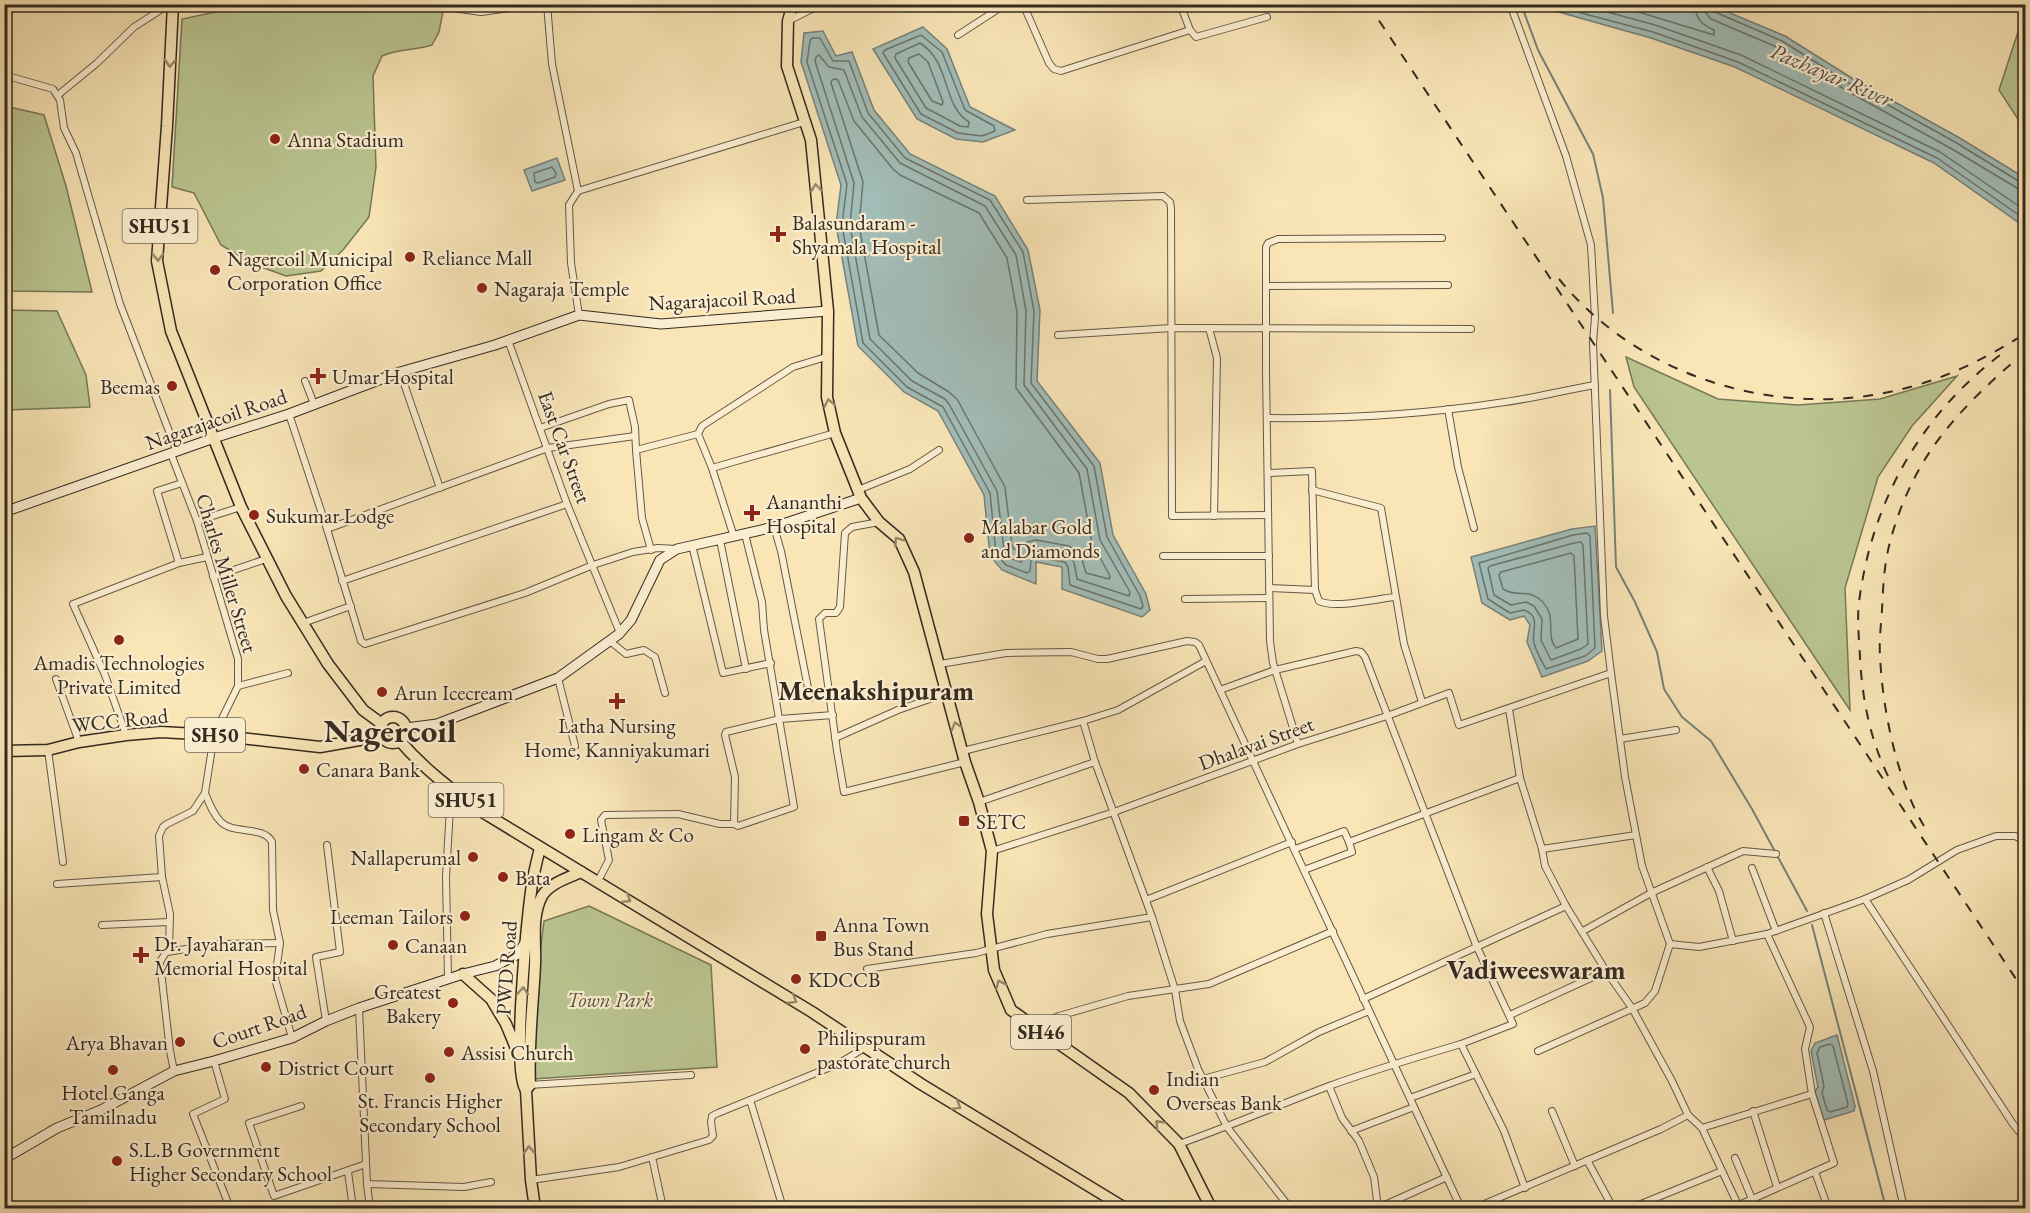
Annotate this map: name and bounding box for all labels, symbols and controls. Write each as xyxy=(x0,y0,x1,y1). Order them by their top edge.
water label: Pazhayar River xyxy=(1766,36,1899,114)
one-way arrow xyxy=(163,58,176,67)
place label: Anna Stadium xyxy=(286,126,404,153)
marker: Anna Stadium xyxy=(268,132,282,146)
one-way arrow xyxy=(810,183,823,192)
road number: SHU51 xyxy=(122,209,198,243)
place label: Balasundaram - Shyamala Hospital xyxy=(792,209,942,260)
marker: Balasundaram - Shyamala Hospital xyxy=(769,225,787,243)
place label: Reliance Mall xyxy=(422,244,532,271)
place label: Nagercoil Municipal Corporation Office xyxy=(227,245,393,296)
marker: Reliance Mall xyxy=(403,250,417,264)
one-way arrow xyxy=(152,253,164,262)
marker: Nagercoil Municipal Corporation Office xyxy=(208,263,222,277)
place label: Nagaraja Temple xyxy=(494,275,629,302)
marker: Nagaraja Temple xyxy=(475,281,489,295)
street label: Nagarajacoil Road xyxy=(648,282,797,316)
place label: Umar Hospital xyxy=(332,363,454,390)
marker: Umar Hospital xyxy=(309,367,327,385)
place label: Beemas xyxy=(100,373,160,400)
marker: Beemas xyxy=(165,379,179,393)
street label: Nagarajacoil Road xyxy=(142,382,291,456)
street label: East Car Street xyxy=(532,387,598,507)
one-way arrow xyxy=(823,398,835,408)
place label: Aananthi Hospital xyxy=(765,488,842,539)
street label: Charles Miller Street xyxy=(190,490,264,656)
place label: Sukumar Lodge xyxy=(266,502,394,529)
marker: Aananthi Hospital xyxy=(743,504,761,522)
marker: Sukumar Lodge xyxy=(247,508,261,522)
place label: Malabar Gold and Diamonds xyxy=(981,513,1100,564)
marker: Malabar Gold and Diamonds xyxy=(962,531,976,545)
one-way arrow xyxy=(894,537,905,548)
marker: Amadis Technologies Private Limited xyxy=(112,633,126,647)
place label: Amadis Technologies Private Limited xyxy=(32,649,205,700)
district label: Meenakshipuram xyxy=(778,673,974,708)
place label: Arun Icecream xyxy=(393,679,513,706)
marker: Arun Icecream xyxy=(375,685,389,699)
marker: Latha Nursing Home, Kanniyakumari xyxy=(608,692,626,710)
street label: WCC Road xyxy=(71,701,170,738)
district label: Nagercoil xyxy=(323,709,457,752)
street label: Dhalavai Street xyxy=(1195,710,1318,776)
place label: Latha Nursing Home, Kanniyakumari xyxy=(524,712,710,763)
road number: SH50 xyxy=(185,718,245,752)
one-way arrow xyxy=(951,721,963,732)
place label: Canara Bank xyxy=(316,756,421,783)
marker: Canara Bank xyxy=(297,762,311,776)
road number: SHU51 xyxy=(428,783,504,817)
place label: SETC xyxy=(976,808,1026,835)
marker: SETC xyxy=(957,814,971,828)
place label: Lingam & Co xyxy=(582,821,694,848)
marker: Lingam & Co xyxy=(563,827,577,841)
place label: Nallaperumal xyxy=(351,844,461,871)
marker: Nallaperumal xyxy=(466,850,480,864)
place label: Bata xyxy=(515,864,551,891)
marker: Bata xyxy=(496,870,510,884)
one-way arrow xyxy=(620,892,631,903)
place label: Leeman Tailors xyxy=(330,903,453,930)
marker: Leeman Tailors xyxy=(458,909,472,923)
place label: Anna Town Bus Stand xyxy=(832,911,930,962)
street label: PWD Road xyxy=(489,919,523,1016)
marker: Anna Town Bus Stand xyxy=(814,929,828,943)
place label: Dr. Jayaharan Memorial Hospital xyxy=(154,930,307,981)
place label: Canaan xyxy=(405,932,467,959)
marker: Canaan xyxy=(386,938,400,952)
marker: Dr. Jayaharan Memorial Hospital xyxy=(132,946,150,964)
district label: Vadiweeswaram xyxy=(1446,952,1626,987)
place label: KDCCB xyxy=(808,966,880,993)
marker: KDCCB xyxy=(789,972,803,986)
place label: Greatest Bakery xyxy=(374,978,442,1029)
one-way arrow xyxy=(995,979,1007,990)
park label: Town Park xyxy=(567,986,654,1013)
one-way arrow xyxy=(517,987,530,996)
one-way arrow xyxy=(787,993,797,1005)
marker: Greatest Bakery xyxy=(446,996,460,1010)
street label: Court Road xyxy=(208,997,310,1055)
road number: SH46 xyxy=(1011,1015,1071,1049)
place label: Philipspuram pastorate church xyxy=(817,1024,951,1075)
place label: Arya Bhavan xyxy=(65,1029,168,1056)
marker: Arya Bhavan xyxy=(173,1035,187,1049)
place label: Assisi Church xyxy=(460,1039,574,1066)
marker: Philipspuram pastorate church xyxy=(798,1042,812,1056)
marker: Assisi Church xyxy=(442,1045,456,1059)
place label: District Court xyxy=(278,1054,394,1081)
marker: District Court xyxy=(259,1060,273,1074)
marker: Hotel Ganga Tamilnadu xyxy=(106,1063,120,1077)
place label: Indian Overseas Bank xyxy=(1166,1065,1283,1116)
marker: St. Francis Higher Secondary School xyxy=(423,1071,437,1085)
place label: Hotel Ganga Tamilnadu xyxy=(61,1079,165,1130)
marker: Indian Overseas Bank xyxy=(1147,1083,1161,1097)
place label: St. Francis Higher Secondary School xyxy=(358,1087,502,1138)
one-way arrow xyxy=(951,1099,961,1111)
one-way arrow xyxy=(1155,1120,1166,1130)
place label: S.L.B Government Higher Secondary School xyxy=(129,1136,332,1187)
one-way arrow xyxy=(523,1146,536,1155)
marker: S.L.B Government Higher Secondary School xyxy=(110,1154,124,1168)

